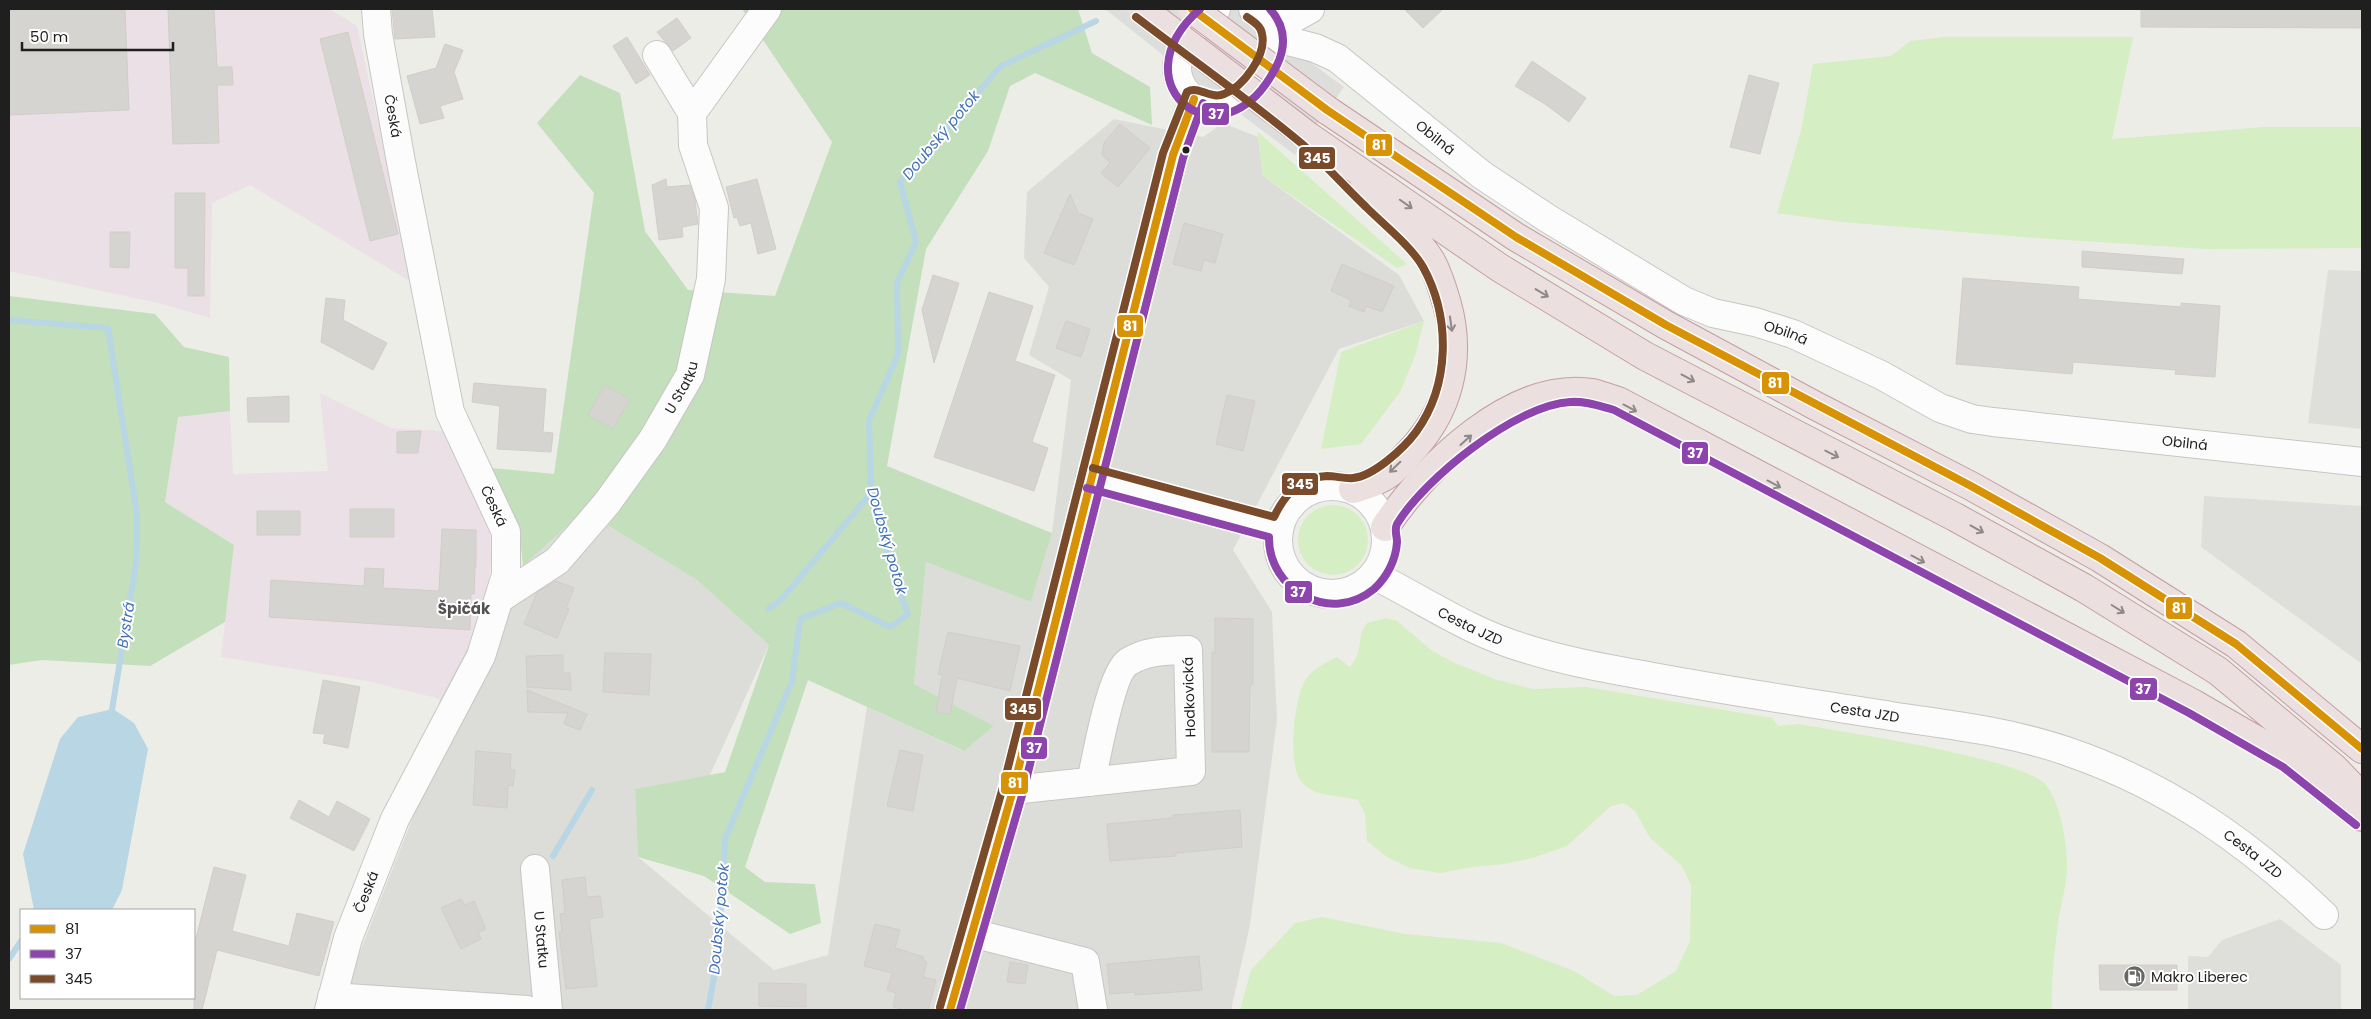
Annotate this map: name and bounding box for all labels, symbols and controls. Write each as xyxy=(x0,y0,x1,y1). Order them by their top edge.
scale bar xyxy=(22,20,174,52)
text: 50 m xyxy=(30,26,68,47)
water label: Doubský potok xyxy=(897,84,985,184)
street label: Česká xyxy=(379,93,407,139)
line badge: 37 xyxy=(1201,102,1230,126)
text: 37 xyxy=(1208,104,1224,124)
street label: Obilná xyxy=(1411,115,1459,160)
line badge: 81 xyxy=(1365,133,1393,157)
text: 81 xyxy=(1372,135,1386,155)
unlabelled marker xyxy=(1181,145,1191,155)
line badge: 345 xyxy=(1298,146,1336,170)
text: 345 xyxy=(1303,148,1331,168)
one-way arrow xyxy=(1399,199,1413,209)
one-way arrow xyxy=(1534,288,1548,298)
line badge: 81 xyxy=(1116,314,1144,338)
one-way arrow xyxy=(1446,315,1456,331)
street label: Obilná xyxy=(1761,315,1811,350)
text: 81 xyxy=(1123,316,1137,336)
street label: U Statku xyxy=(660,359,703,417)
line badge: 81 xyxy=(1761,371,1790,395)
text: 81 xyxy=(1768,373,1782,393)
one-way arrow xyxy=(1681,374,1695,384)
one-way arrow xyxy=(1623,403,1638,413)
street label: Obilná xyxy=(2161,430,2209,455)
one-way arrow xyxy=(1459,434,1472,446)
line badge: 37 xyxy=(1681,441,1709,465)
text: 37 xyxy=(1687,443,1703,463)
one-way arrow xyxy=(1824,450,1839,459)
one-way arrow xyxy=(1389,461,1401,473)
line badge: 345 xyxy=(1281,472,1319,496)
text: 345 xyxy=(1286,474,1314,494)
one-way arrow xyxy=(1766,479,1781,489)
street label: Česká xyxy=(476,482,512,530)
water label: Doubský potok xyxy=(862,485,913,598)
one-way arrow xyxy=(1969,524,1983,534)
one-way arrow xyxy=(1910,555,1925,564)
line badge: 37 xyxy=(1284,580,1313,604)
text: 37 xyxy=(1290,582,1306,602)
line badge: 81 xyxy=(2165,596,2193,620)
district label: Špičák xyxy=(438,598,491,619)
text: 81 xyxy=(2172,598,2186,618)
water label: Bystrá xyxy=(111,600,140,650)
street label: Cesta JZD xyxy=(1434,602,1506,650)
one-way arrow xyxy=(2110,604,2124,614)
street label: Hodkovická xyxy=(1178,656,1200,738)
line badge: 37 xyxy=(2129,677,2158,701)
text: 37 xyxy=(2135,679,2151,699)
line badge: 345 xyxy=(1004,697,1042,721)
street label: Cesta JZD xyxy=(1829,697,1901,727)
text: 345 xyxy=(1009,699,1037,719)
line badge: 37 xyxy=(1020,736,1048,760)
text: 37 xyxy=(1026,738,1042,758)
line badge: 81 xyxy=(1000,771,1029,795)
text: 81 xyxy=(1008,773,1022,793)
street label: Cesta JZD xyxy=(2219,825,2287,883)
water label: Doubský potok xyxy=(703,862,734,975)
street label: Česká xyxy=(349,868,383,916)
legend xyxy=(20,909,195,999)
street label: U Statku xyxy=(529,910,554,969)
text: 81 xyxy=(65,918,79,939)
text: 37 xyxy=(65,943,82,964)
fuel station icon: Makro Liberec xyxy=(2123,965,2147,989)
place label: Makro Liberec xyxy=(2151,967,2248,987)
text: 345 xyxy=(65,968,93,989)

